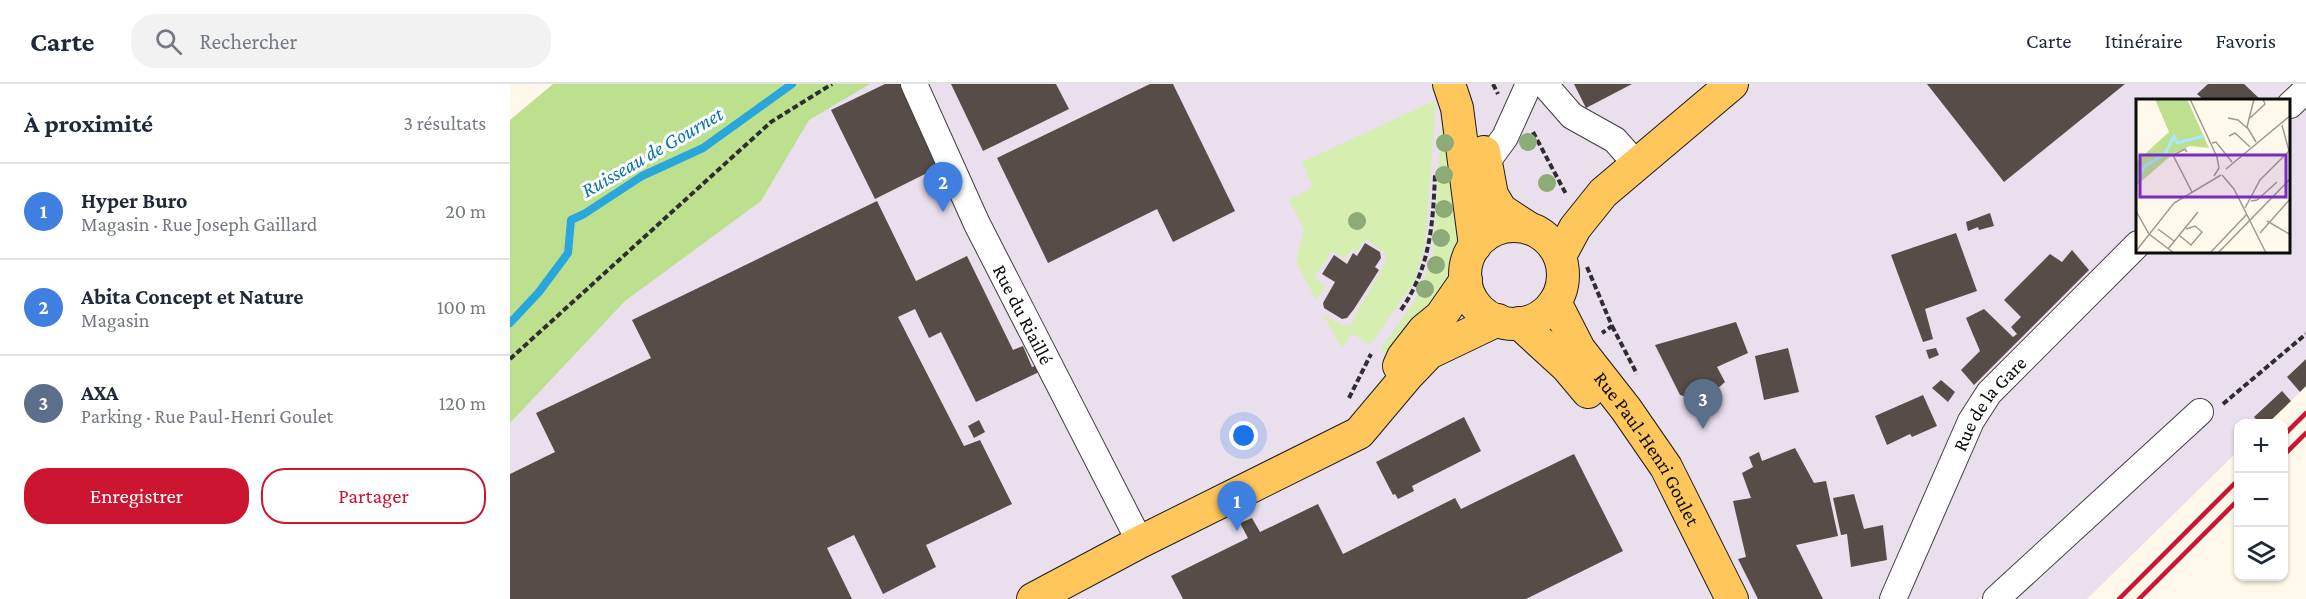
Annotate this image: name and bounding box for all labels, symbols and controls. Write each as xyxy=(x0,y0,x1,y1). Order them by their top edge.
search box xyxy=(131,14,551,68)
icon: search xyxy=(152,25,185,58)
text: Carte xyxy=(30,26,95,57)
text: Rechercher xyxy=(200,29,297,54)
text: Carte xyxy=(2026,29,2072,53)
text: Itinéraire xyxy=(2105,29,2182,53)
text: Favoris xyxy=(2215,29,2276,53)
inset map xyxy=(2136,99,2291,254)
water label: Ruisseau de Gournet xyxy=(577,101,728,202)
text: À proximité xyxy=(24,109,153,138)
text: 3 résultats xyxy=(404,112,486,134)
pin: 2 xyxy=(924,162,962,212)
text: Hyper Buro xyxy=(81,188,187,213)
text: 1 xyxy=(40,200,47,222)
text: 20 m xyxy=(445,200,486,222)
text: Magasin · Rue Joseph Gaillard xyxy=(81,213,317,235)
street label: Rue du Riaillé xyxy=(989,261,1058,368)
text: Abita Concept et Nature xyxy=(81,284,303,309)
text: 2 xyxy=(38,296,49,318)
text: 100 m xyxy=(437,296,486,318)
text: Magasin xyxy=(81,309,150,331)
street label: Rue de la Gare xyxy=(1948,351,2031,454)
street label: Rue Paul-Henri Goulet xyxy=(1590,367,1705,529)
text: AXA xyxy=(81,380,119,405)
pin: 3 xyxy=(1684,380,1722,429)
text: 3 xyxy=(39,392,48,414)
text: 120 m xyxy=(439,392,486,414)
text: Parking · Rue Paul-Henri Goulet xyxy=(81,405,333,427)
map controls xyxy=(2234,419,2288,581)
button: + xyxy=(2234,419,2288,473)
your location xyxy=(1229,421,1258,450)
button: Enregistrer xyxy=(24,468,249,524)
button: Partager xyxy=(261,468,486,524)
button: − xyxy=(2234,473,2288,527)
pin: 1 xyxy=(1218,482,1256,531)
button: layers xyxy=(2234,527,2288,581)

